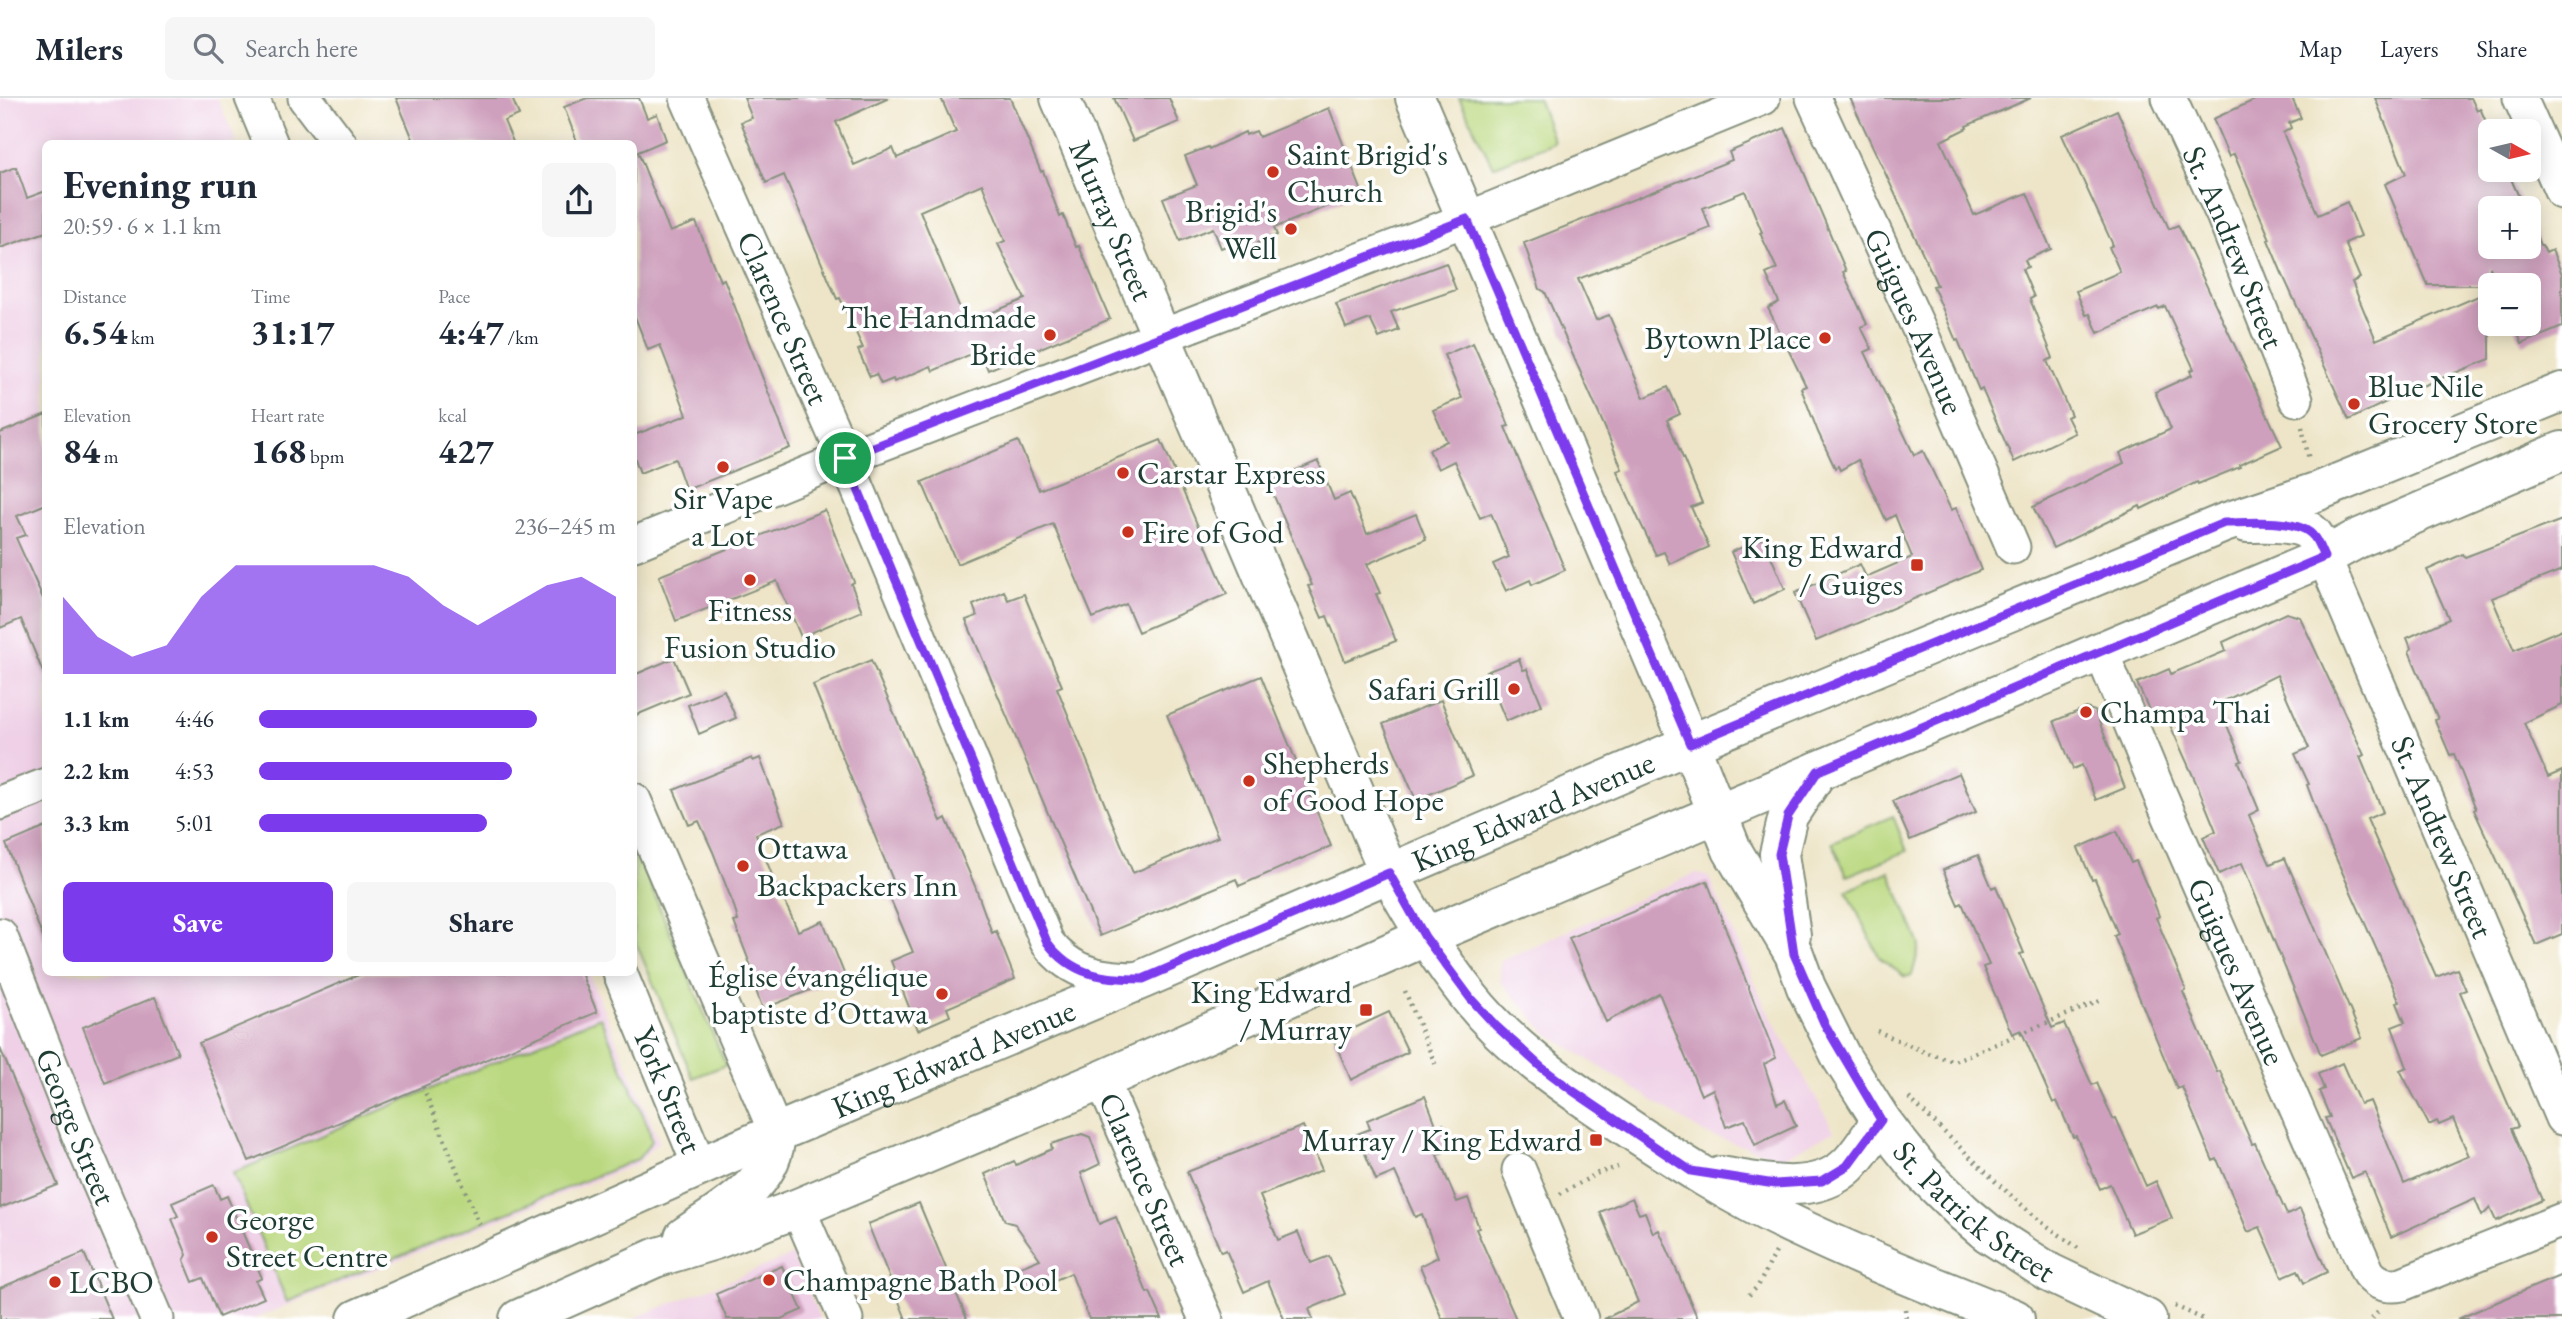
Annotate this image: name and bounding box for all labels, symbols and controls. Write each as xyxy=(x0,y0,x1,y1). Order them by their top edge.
search box xyxy=(165,17,655,80)
text: Milers xyxy=(35,27,123,70)
icon: search xyxy=(189,29,227,67)
text: Search here xyxy=(245,31,358,65)
text: Map xyxy=(2299,33,2342,64)
text: Layers xyxy=(2380,33,2439,64)
text: Share xyxy=(2477,33,2527,64)
north arrow xyxy=(2478,119,2541,182)
map controls xyxy=(2478,119,2541,336)
place label: Saint Brigid's Church xyxy=(1287,133,1448,212)
street label: Murray Street xyxy=(1059,134,1165,307)
street label: St. Andrew Street xyxy=(2173,139,2295,355)
text: Evening run xyxy=(63,160,258,209)
button: share xyxy=(542,163,616,237)
marker: Saint Brigid's Church xyxy=(1265,164,1281,180)
place label: Brigid's Well xyxy=(1185,190,1277,269)
button: + xyxy=(2478,196,2541,259)
text: 20:59 · 6 × 1.1 km xyxy=(63,211,221,241)
marker: Brigid's Well xyxy=(1283,221,1299,237)
street label: Guigues Avenue xyxy=(1854,221,1974,421)
street label: Clarence Street xyxy=(727,225,840,411)
button: − xyxy=(2478,273,2541,336)
text: Distance xyxy=(63,284,126,309)
text: Time xyxy=(251,284,290,309)
text: Pace xyxy=(438,284,470,309)
place label: The Handmade Bride xyxy=(841,296,1036,375)
text: 6.54 xyxy=(63,309,127,354)
text: 31:17 xyxy=(251,309,335,354)
text: 4:47 xyxy=(438,309,504,354)
place label: Bytown Place xyxy=(1645,317,1811,359)
text: km xyxy=(127,325,155,350)
text: /km xyxy=(504,325,539,350)
marker: The Handmade Bride xyxy=(1042,327,1058,343)
marker: Bytown Place xyxy=(1817,330,1833,346)
place label: Blue Nile Grocery Store xyxy=(2368,365,2538,444)
marker: Blue Nile Grocery Store xyxy=(2346,396,2362,412)
text: Elevation xyxy=(63,403,131,428)
text: Heart rate xyxy=(251,403,324,428)
text: kcal xyxy=(438,403,467,428)
text: 84 xyxy=(63,428,100,473)
text: 168 xyxy=(251,428,306,473)
text: 427 xyxy=(438,428,494,473)
pin xyxy=(815,428,875,488)
icon: arrive xyxy=(826,439,864,477)
text: m xyxy=(100,444,119,469)
text: bpm xyxy=(306,444,344,469)
place label: Carstar Express xyxy=(1137,452,1326,494)
marker: Sir Vape a Lot xyxy=(715,459,731,475)
marker: Carstar Express xyxy=(1115,465,1131,481)
place label: Sir Vape a Lot xyxy=(673,477,773,556)
text: Elevation xyxy=(63,511,146,541)
text: 236–245 m xyxy=(515,511,616,541)
place label: Fire of God xyxy=(1142,511,1284,553)
marker: Fire of God xyxy=(1120,524,1136,540)
place label: King Edward / Guiges xyxy=(1742,526,1904,605)
marker: King Edward / Guiges xyxy=(1909,557,1925,573)
marker: Fitness Fusion Studio xyxy=(742,572,758,588)
place label: Fitness Fusion Studio xyxy=(664,589,836,668)
place label: Safari Grill xyxy=(1368,668,1500,710)
marker: Safari Grill xyxy=(1506,681,1522,697)
place label: Champa Thai xyxy=(2100,691,2271,733)
text: 1.1 km xyxy=(63,704,130,734)
text: 4:46 xyxy=(175,704,214,734)
marker: Champa Thai xyxy=(2078,704,2094,720)
street label: St. Andrew Street xyxy=(2381,729,2504,944)
street label: King Edward Avenue xyxy=(1405,741,1661,882)
place label: Shepherds of Good Hope xyxy=(1263,742,1444,821)
text: 2.2 km xyxy=(63,756,130,786)
text: 4:53 xyxy=(175,756,214,786)
marker: Shepherds of Good Hope xyxy=(1241,773,1257,789)
text: 3.3 km xyxy=(63,808,130,838)
text: 5:01 xyxy=(175,808,214,838)
place label: Ottawa Backpackers Inn xyxy=(757,827,958,906)
marker: Ottawa Backpackers Inn xyxy=(735,858,751,874)
street label: Guigues Avenue xyxy=(2178,871,2296,1071)
button: Save xyxy=(63,882,333,962)
button: Share xyxy=(347,882,616,962)
place label: Église évangélique baptiste d’Ottawa xyxy=(708,955,928,1034)
place label: King Edward / Murray xyxy=(1191,971,1353,1050)
marker: Église évangélique baptiste d’Ottawa xyxy=(934,986,950,1002)
street label: King Edward Avenue xyxy=(826,989,1081,1128)
marker: King Edward / Murray xyxy=(1358,1002,1374,1018)
street label: York Street xyxy=(623,1020,713,1159)
street label: George Street xyxy=(26,1042,127,1211)
street label: Clarence Street xyxy=(1089,1086,1201,1272)
place label: Murray / King Edward xyxy=(1302,1119,1583,1161)
marker: Murray / King Edward xyxy=(1588,1132,1604,1148)
street label: St. Patrick Street xyxy=(1884,1132,2063,1292)
place label: George Street Centre xyxy=(226,1198,388,1277)
marker: George Street Centre xyxy=(204,1229,220,1245)
place label: Champagne Bath Pool xyxy=(783,1259,1058,1301)
place label: LCBO xyxy=(69,1261,154,1303)
marker: Champagne Bath Pool xyxy=(761,1272,777,1288)
marker: LCBO xyxy=(47,1274,63,1290)

